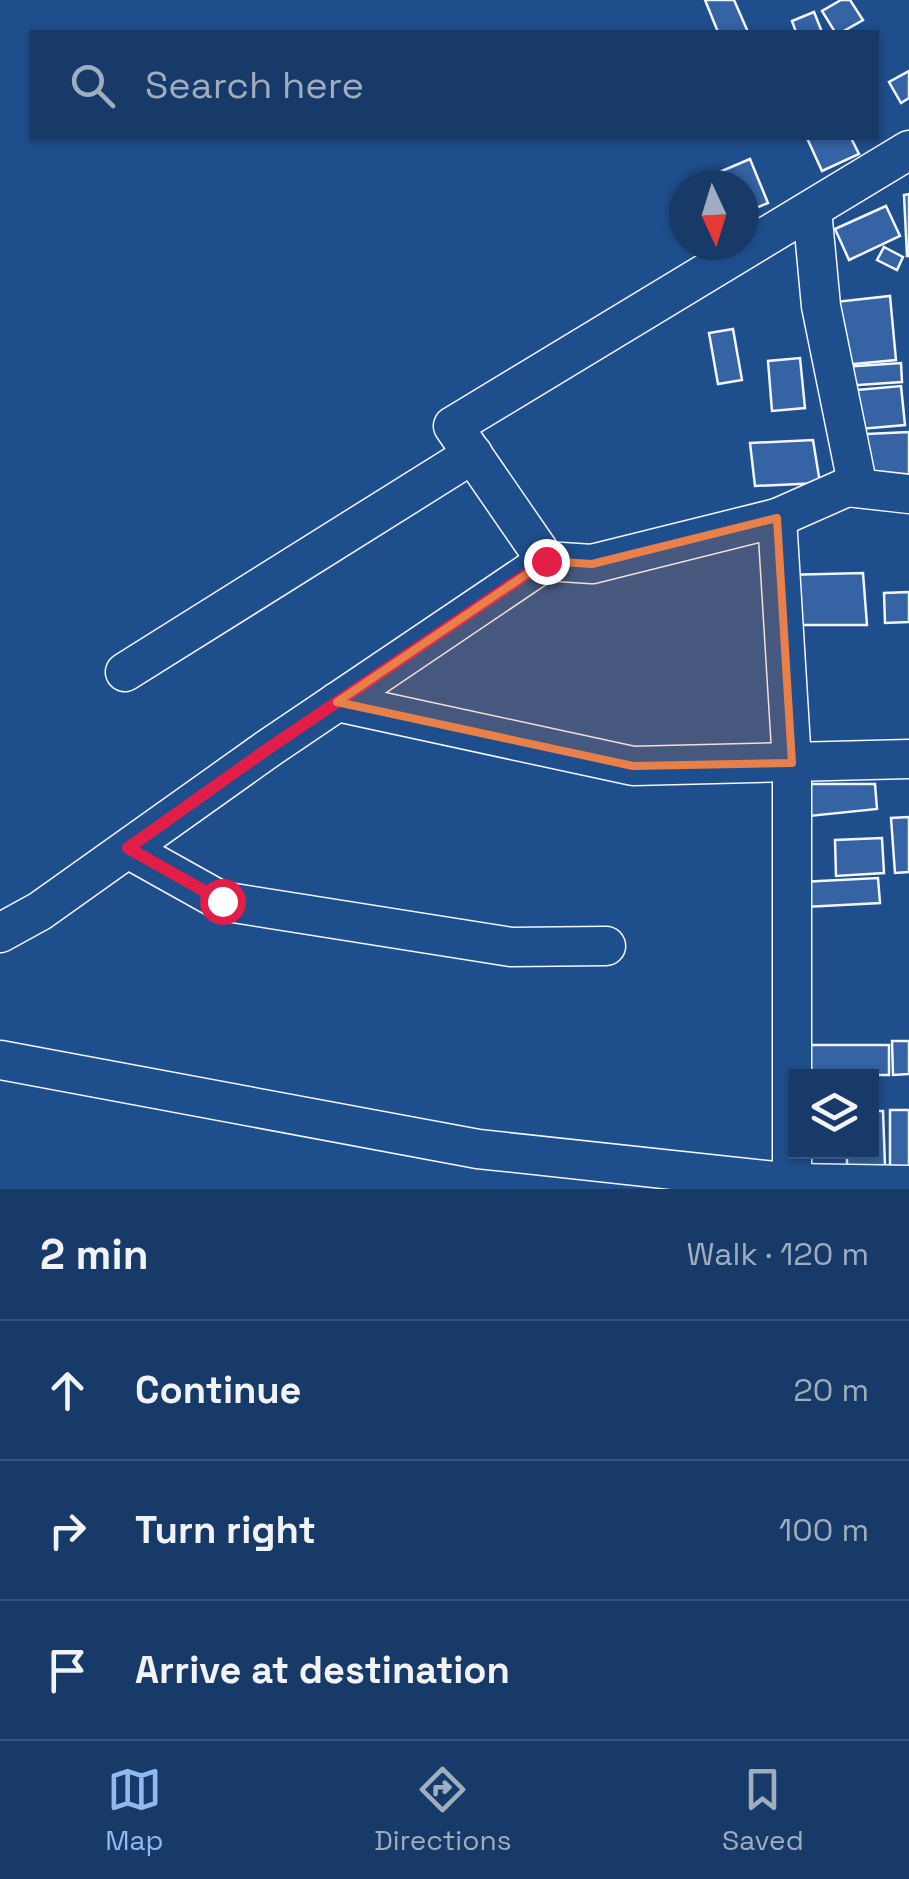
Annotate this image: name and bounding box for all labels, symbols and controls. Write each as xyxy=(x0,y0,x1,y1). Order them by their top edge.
search box xyxy=(30,30,879,140)
icon: search xyxy=(65,58,120,113)
text: Search here xyxy=(145,61,364,109)
north arrow xyxy=(669,170,759,260)
route end xyxy=(524,539,570,585)
route start xyxy=(200,879,246,925)
map controls xyxy=(789,1069,879,1159)
button: layers xyxy=(789,1069,879,1159)
text: 2 min xyxy=(40,1228,149,1281)
text: Walk · 120 m xyxy=(687,1234,869,1274)
icon: ahead xyxy=(40,1363,95,1418)
text: Continue xyxy=(135,1366,301,1414)
text: 20 m xyxy=(793,1370,869,1410)
icon: right xyxy=(40,1503,95,1558)
text: Turn right xyxy=(135,1506,316,1554)
text: 100 m xyxy=(779,1510,869,1550)
icon: arrive xyxy=(40,1643,95,1698)
text: Arrive at destination xyxy=(135,1646,510,1694)
tab: Map xyxy=(105,1762,164,1858)
tab: Directions xyxy=(374,1762,511,1858)
tab: Saved xyxy=(722,1762,804,1858)

